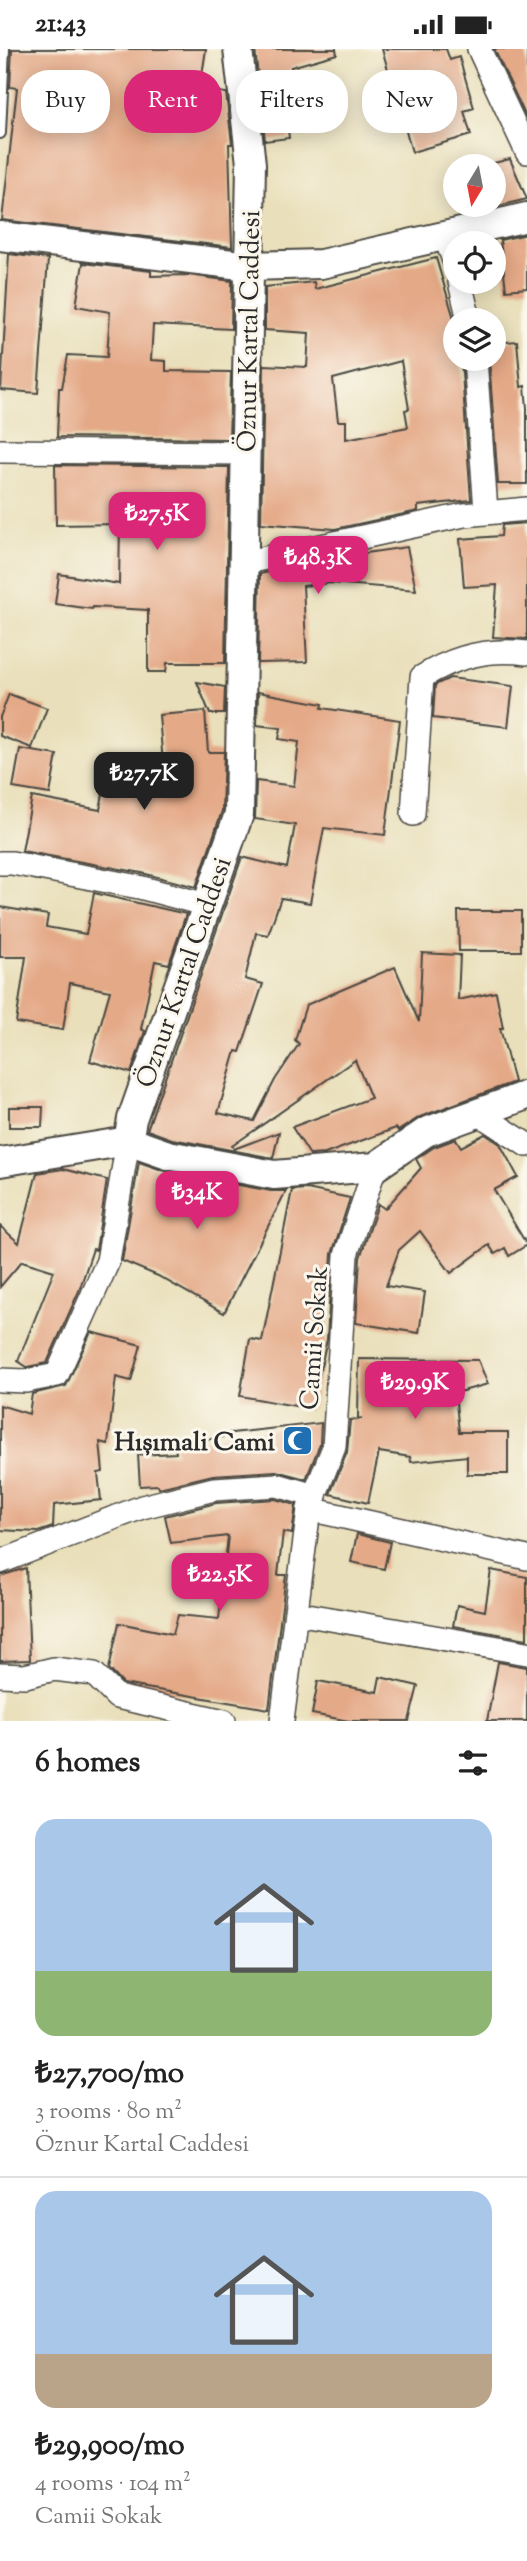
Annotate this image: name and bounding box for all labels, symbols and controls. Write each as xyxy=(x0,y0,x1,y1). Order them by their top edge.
text: 21:43 xyxy=(35,6,86,43)
chip: Buy xyxy=(21,70,110,133)
chip: Rent xyxy=(124,70,222,133)
chip: Filters xyxy=(236,70,348,133)
chip: New xyxy=(362,70,457,133)
north arrow xyxy=(443,154,506,217)
map controls xyxy=(443,154,506,371)
street label: Öznur Kartal Caddesi xyxy=(230,210,271,452)
button: locate xyxy=(443,231,506,294)
button: layers xyxy=(443,308,506,371)
pin: ₺27.5K xyxy=(100,493,214,552)
text: ₺27.5K xyxy=(125,498,189,531)
pin: ₺48.3K xyxy=(261,537,375,596)
text: ₺48.3K xyxy=(284,542,352,575)
pin: ₺27.7K xyxy=(87,753,201,812)
text: ₺27.7K xyxy=(110,758,178,791)
street label: Öznur Kartal Caddesi xyxy=(128,852,242,1093)
pin: ₺34K xyxy=(156,1171,238,1231)
text: ₺34K xyxy=(172,1177,222,1210)
street label: Camii Sokak xyxy=(292,1265,339,1411)
pin: ₺29.9K xyxy=(358,1361,472,1421)
text: ₺29.9K xyxy=(381,1367,449,1400)
mosque icon: Hışımali Cami xyxy=(281,1424,315,1458)
place label: Hışımali Cami xyxy=(114,1425,276,1462)
pin: ₺22.5K xyxy=(163,1553,277,1613)
text: ₺22.5K xyxy=(188,1559,253,1592)
text: 6 homes xyxy=(35,1742,140,1785)
icon: filters xyxy=(454,1744,492,1782)
icon: home xyxy=(201,1865,327,1991)
text: ₺27,700/mo xyxy=(35,2053,184,2096)
text: 3 rooms · 80 m² xyxy=(35,2096,182,2129)
text: Öznur Kartal Caddesi xyxy=(35,2129,249,2162)
icon: home xyxy=(201,2237,327,2363)
text: ₺29,900/mo xyxy=(35,2425,185,2468)
text: 4 rooms · 104 m² xyxy=(35,2468,191,2501)
text: Camii Sokak xyxy=(35,2501,163,2534)

